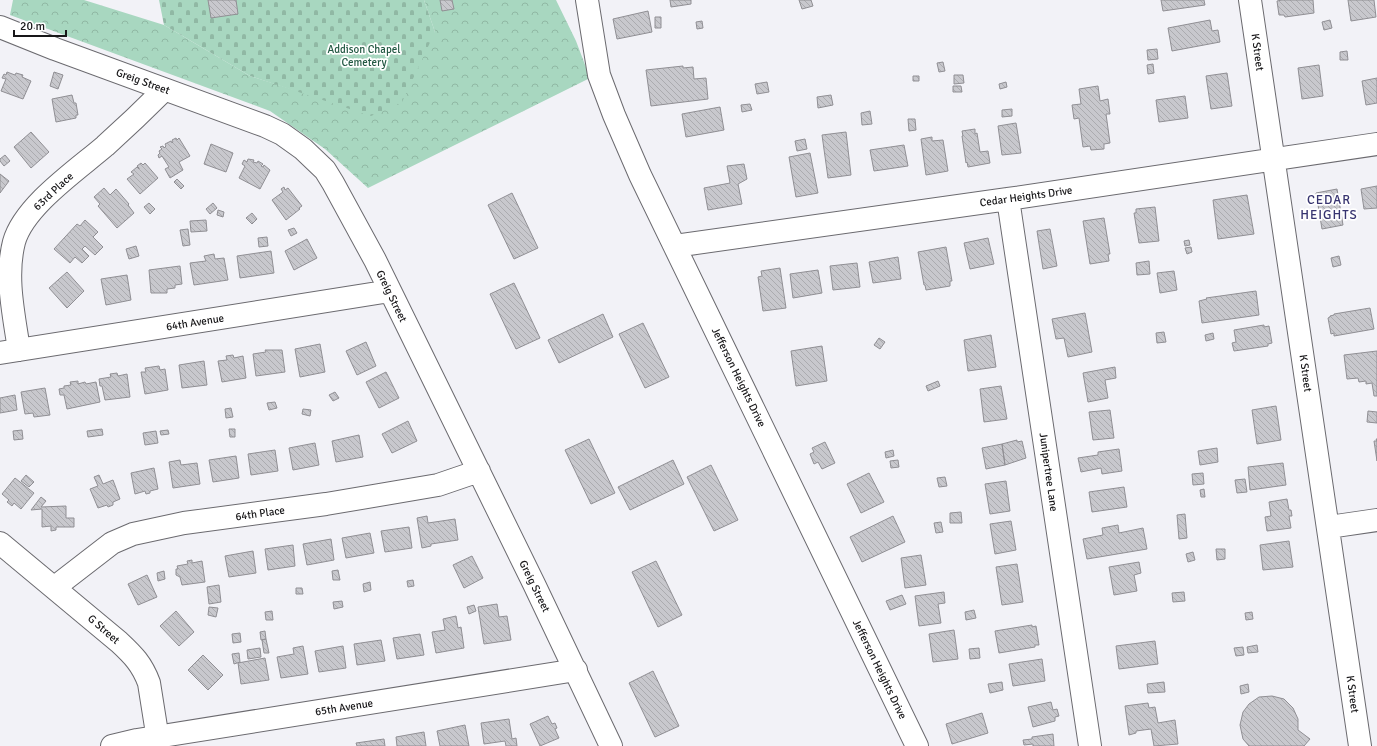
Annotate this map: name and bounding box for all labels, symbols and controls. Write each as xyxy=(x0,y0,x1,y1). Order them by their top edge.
scale bar xyxy=(14,12,66,38)
text: 20 m xyxy=(20,19,45,34)
street label: K Street xyxy=(1248,33,1267,72)
park label: Addison Chapel Cemetery xyxy=(328,43,400,69)
street label: Greig Street xyxy=(114,66,172,97)
street label: 63rd Place xyxy=(31,170,76,213)
street label: Cedar Heights Drive xyxy=(979,184,1073,209)
district label: CEDAR HEIGHTS xyxy=(1300,192,1358,223)
street label: Greig Street xyxy=(373,268,410,324)
street label: 64th Avenue xyxy=(165,311,225,333)
street label: Jefferson Heights Drive xyxy=(709,325,768,429)
street label: K Street xyxy=(1296,354,1315,393)
street label: Junipertree Lane xyxy=(1037,432,1060,512)
street label: 64th Place xyxy=(235,504,286,523)
street label: Greig Street xyxy=(516,558,553,614)
street label: G Street xyxy=(85,612,122,647)
street label: Jefferson Heights Drive xyxy=(850,617,909,721)
street label: K Street xyxy=(1343,675,1362,714)
street label: 65th Avenue xyxy=(314,696,374,718)

